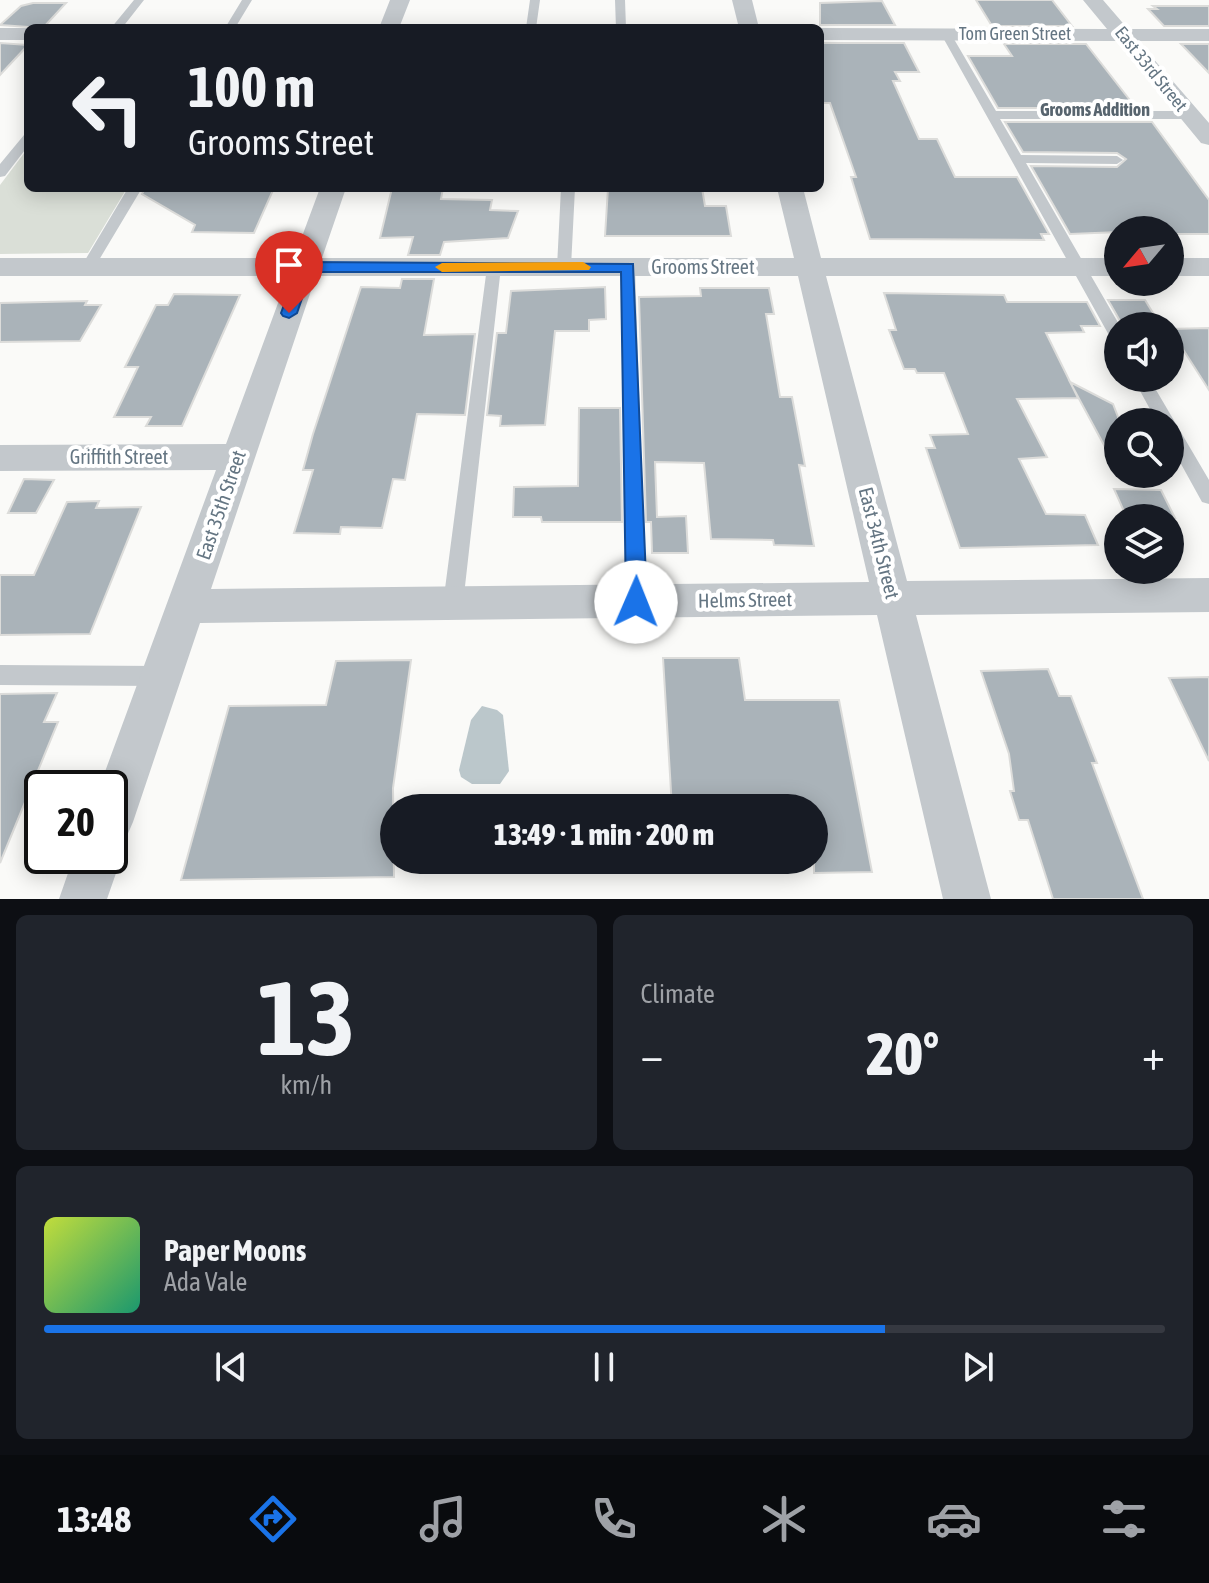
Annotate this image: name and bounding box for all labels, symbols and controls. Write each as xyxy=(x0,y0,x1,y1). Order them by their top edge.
street label: East 33rd Street xyxy=(1111,22,1192,115)
street label: Tom Green Street xyxy=(959,23,1071,44)
text: 100 m xyxy=(188,55,315,119)
icon: left xyxy=(56,56,160,160)
district label: Grooms Addition xyxy=(1040,99,1150,120)
text: Grooms Street xyxy=(188,121,374,163)
north arrow xyxy=(1104,216,1184,296)
map controls xyxy=(1104,216,1184,584)
pin xyxy=(255,231,323,313)
icon: arrive xyxy=(267,243,311,287)
street label: Grooms Street xyxy=(651,255,755,278)
button: sound xyxy=(1104,312,1184,392)
button: search xyxy=(1104,408,1184,488)
street label: Griffith Street xyxy=(70,445,169,468)
street label: East 35th Street xyxy=(191,447,250,563)
street label: East 34th Street xyxy=(855,485,905,601)
button: layers xyxy=(1104,504,1184,584)
position arrow xyxy=(594,560,678,644)
street label: Helms Street xyxy=(698,587,792,612)
speed limit sign: 20 xyxy=(24,770,128,874)
text: 13:49 · 1 min · 200 m xyxy=(494,817,714,851)
text: 13 xyxy=(257,958,355,1077)
text: Climate xyxy=(641,979,715,1009)
text: 20° xyxy=(866,1019,939,1088)
text: − xyxy=(641,1029,663,1079)
text: + xyxy=(1142,1029,1165,1079)
text: km/h xyxy=(280,1070,332,1100)
text: Paper Moons xyxy=(164,1233,306,1267)
text: Ada Vale xyxy=(164,1267,247,1297)
icon: previous xyxy=(209,1345,253,1389)
icon: pause xyxy=(582,1345,626,1389)
icon: next xyxy=(956,1345,1000,1389)
icon: directions xyxy=(245,1491,301,1547)
icon: music xyxy=(415,1491,471,1547)
icon: phone xyxy=(586,1491,642,1547)
icon: climate xyxy=(756,1491,812,1547)
icon: car xyxy=(926,1491,982,1547)
icon: filters xyxy=(1096,1491,1152,1547)
text: 13:48 xyxy=(57,1498,131,1540)

